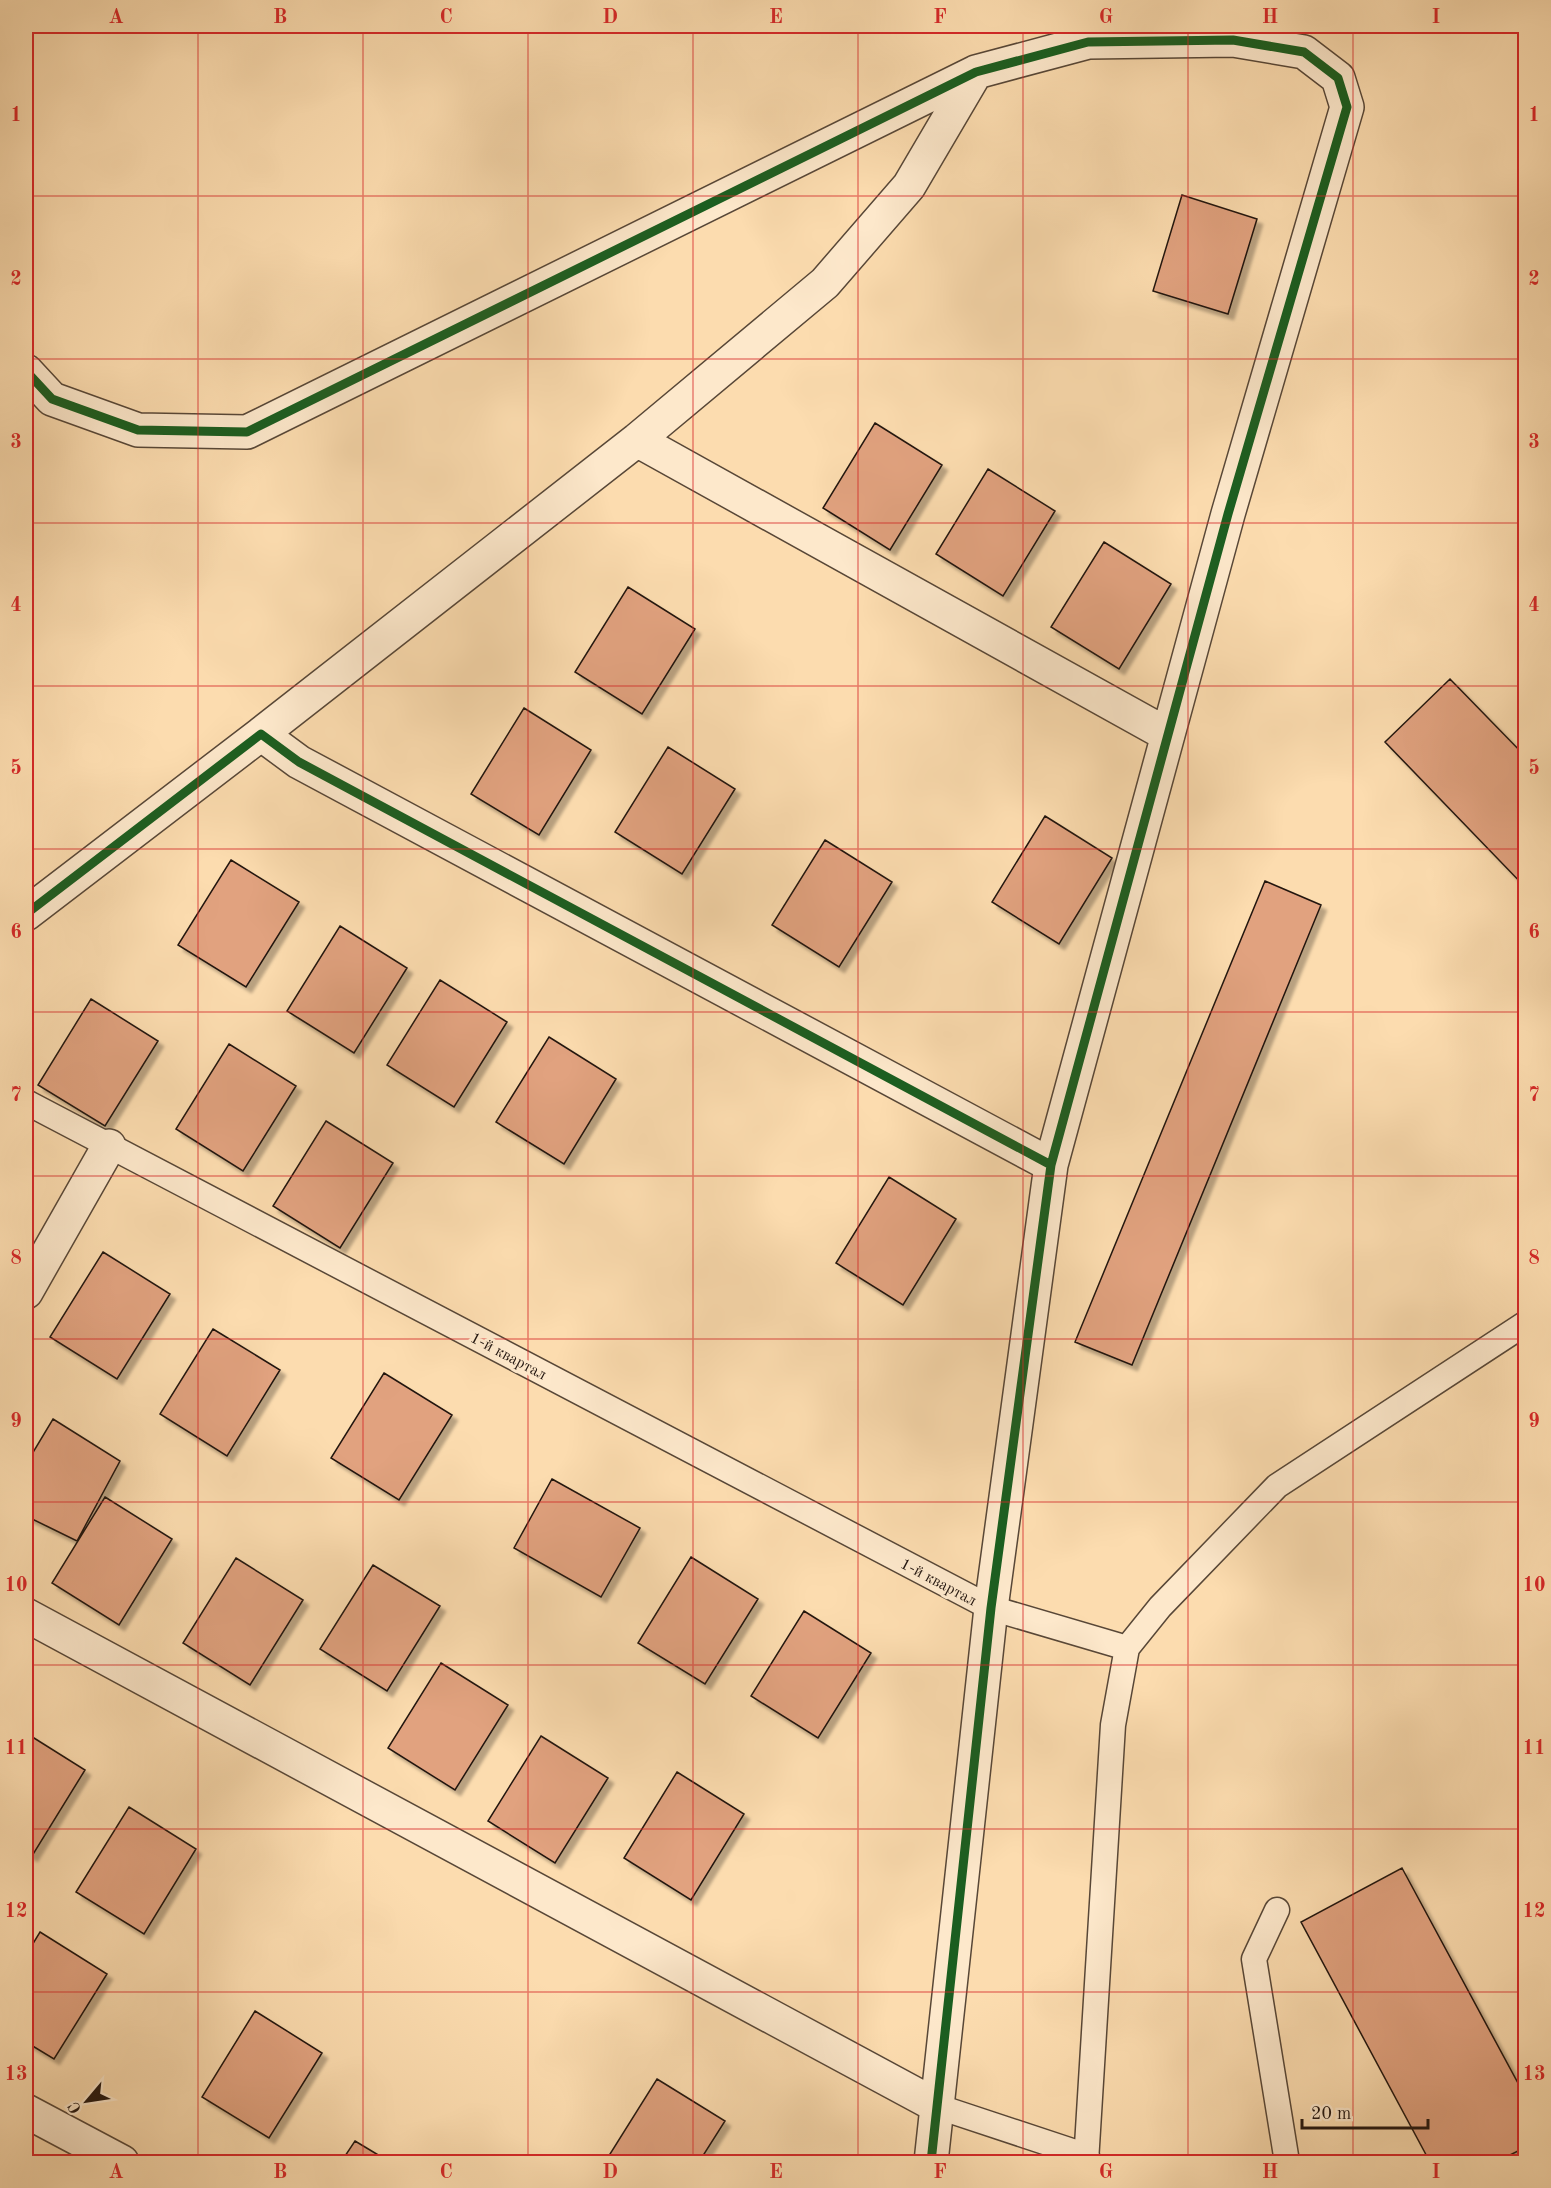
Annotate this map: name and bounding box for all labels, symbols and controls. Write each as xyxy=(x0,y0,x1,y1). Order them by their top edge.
text: A xyxy=(108,8,124,28)
text: B xyxy=(273,8,287,28)
text: C xyxy=(439,8,453,28)
text: D xyxy=(602,8,618,28)
text: E xyxy=(769,8,783,28)
text: F xyxy=(933,8,947,28)
text: G xyxy=(1099,8,1113,28)
text: H xyxy=(1262,8,1278,28)
text: I xyxy=(1432,8,1440,28)
text: 1 xyxy=(10,106,22,126)
text: 1 xyxy=(1528,106,1540,126)
text: 2 xyxy=(10,270,22,290)
text: 2 xyxy=(1528,270,1540,290)
text: 3 xyxy=(10,433,22,453)
text: 3 xyxy=(1528,433,1540,453)
text: 4 xyxy=(10,596,22,616)
text: 4 xyxy=(1528,596,1540,616)
text: 5 xyxy=(10,758,22,779)
text: 5 xyxy=(1528,758,1540,779)
text: 6 xyxy=(10,923,22,943)
text: 6 xyxy=(1528,923,1540,943)
text: 7 xyxy=(10,1086,22,1106)
text: 7 xyxy=(1528,1086,1540,1106)
text: 8 xyxy=(10,1249,22,1269)
text: 8 xyxy=(1528,1249,1540,1269)
street label: 1-й квартал xyxy=(467,1330,549,1383)
text: 9 xyxy=(10,1412,22,1432)
text: 9 xyxy=(1528,1412,1540,1432)
street label: 1-й квартал xyxy=(897,1556,979,1609)
text: 10 xyxy=(4,1576,28,1596)
text: 10 xyxy=(1522,1576,1546,1596)
text: 11 xyxy=(4,1739,28,1759)
text: 11 xyxy=(1522,1739,1546,1759)
text: 12 xyxy=(4,1902,28,1922)
text: 12 xyxy=(1522,1902,1546,1922)
text: 13 xyxy=(4,2065,28,2085)
text: 13 xyxy=(1522,2065,1546,2085)
north arrow xyxy=(57,2071,117,2131)
scale bar xyxy=(1302,2092,1428,2130)
text: С xyxy=(66,2099,85,2116)
text: 20 m xyxy=(1311,2105,1351,2123)
text: A xyxy=(108,2163,124,2183)
text: B xyxy=(273,2163,287,2183)
text: C xyxy=(439,2163,453,2183)
text: D xyxy=(602,2163,618,2183)
text: E xyxy=(769,2163,783,2183)
text: F xyxy=(933,2163,947,2183)
text: G xyxy=(1099,2163,1113,2183)
text: H xyxy=(1262,2163,1278,2183)
text: I xyxy=(1432,2163,1440,2183)

